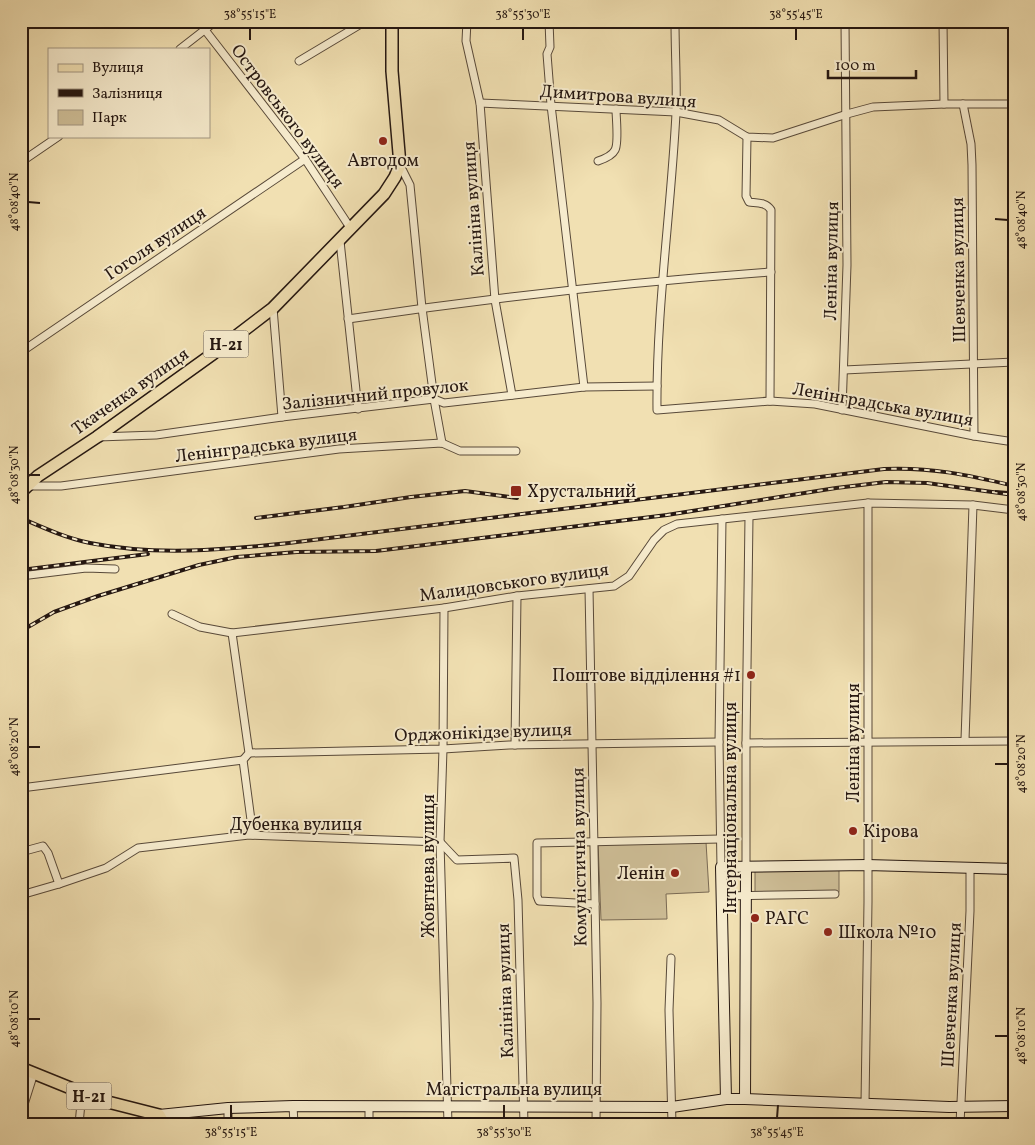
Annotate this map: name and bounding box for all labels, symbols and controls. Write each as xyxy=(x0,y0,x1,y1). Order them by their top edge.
text: 38°55'15"E xyxy=(224,7,276,23)
text: 38°55'30"E xyxy=(496,7,550,23)
text: 38°55'45"E xyxy=(769,7,823,23)
street label: Островського вулиця xyxy=(224,40,349,194)
legend xyxy=(48,48,210,138)
scale bar xyxy=(828,48,915,80)
text: 100 m xyxy=(835,56,875,77)
text: Вулиця xyxy=(92,58,144,79)
street label: Димитрова вулиця xyxy=(539,80,697,115)
text: Залізниця xyxy=(92,84,163,105)
text: Парк xyxy=(92,108,127,129)
marker: Автодом xyxy=(377,135,389,147)
street label: Калініна вулиця xyxy=(457,141,492,277)
place label: Автодом xyxy=(347,149,419,174)
text: 48°08'40"N xyxy=(7,172,23,231)
text: 48°08'40"N xyxy=(1014,190,1030,249)
street label: Шевченка вулиця xyxy=(946,197,973,343)
street label: Гоголя вулиця xyxy=(100,201,212,287)
street label: Леніна вулиця xyxy=(819,201,846,321)
road number: Н-21 xyxy=(204,330,248,358)
street label: Ткаченка вулиця xyxy=(67,342,195,442)
street label: Залізничний провулок xyxy=(281,373,470,418)
street label: Ленінградська вулиця xyxy=(790,377,975,434)
street label: Ленінградська вулиця xyxy=(174,423,359,470)
text: 48°08'30"N xyxy=(7,445,23,504)
text: 48°08'30"N xyxy=(1014,462,1030,521)
place label: Хрустальний xyxy=(527,480,636,505)
marker: Хрустальний xyxy=(509,484,523,498)
street label: Малидовського вулиця xyxy=(418,558,610,609)
place label: Поштове відділення #1 xyxy=(552,664,741,689)
marker: Поштове відділення #1 xyxy=(745,669,757,681)
street label: Леніна вулиця xyxy=(842,683,867,803)
street label: Інтернаціональна вулиця xyxy=(719,702,744,914)
text: 48°08'20"N xyxy=(7,717,23,777)
street label: Орджонікідзе вулиця xyxy=(394,718,572,749)
text: 48°08'20"N xyxy=(1014,734,1030,794)
street label: Комуністична вулиця xyxy=(566,767,595,947)
street label: Жовтнева вулиця xyxy=(417,794,442,938)
street label: Дубенка вулиця xyxy=(230,813,362,838)
place label: Кірова xyxy=(863,820,919,845)
marker: Кірова xyxy=(847,825,859,837)
place label: Ленін xyxy=(617,862,665,887)
marker: Ленін xyxy=(669,867,681,879)
place label: РАГС xyxy=(765,907,809,932)
marker: РАГС xyxy=(749,912,761,924)
place label: Школа №10 xyxy=(838,921,936,946)
street label: Шевченка вулиця xyxy=(936,922,969,1068)
street label: Калініна вулиця xyxy=(492,923,521,1059)
marker: Школа №10 xyxy=(822,926,834,938)
text: 48°08'10"N xyxy=(7,990,23,1048)
text: 48°08'10"N xyxy=(1014,1007,1030,1065)
street label: Магістральна вулиця xyxy=(426,1078,602,1103)
road number: Н-21 xyxy=(66,1082,112,1110)
text: 38°55'15"E xyxy=(205,1125,257,1141)
text: 38°55'30"E xyxy=(477,1125,531,1141)
text: 38°55'45"E xyxy=(750,1125,804,1141)

